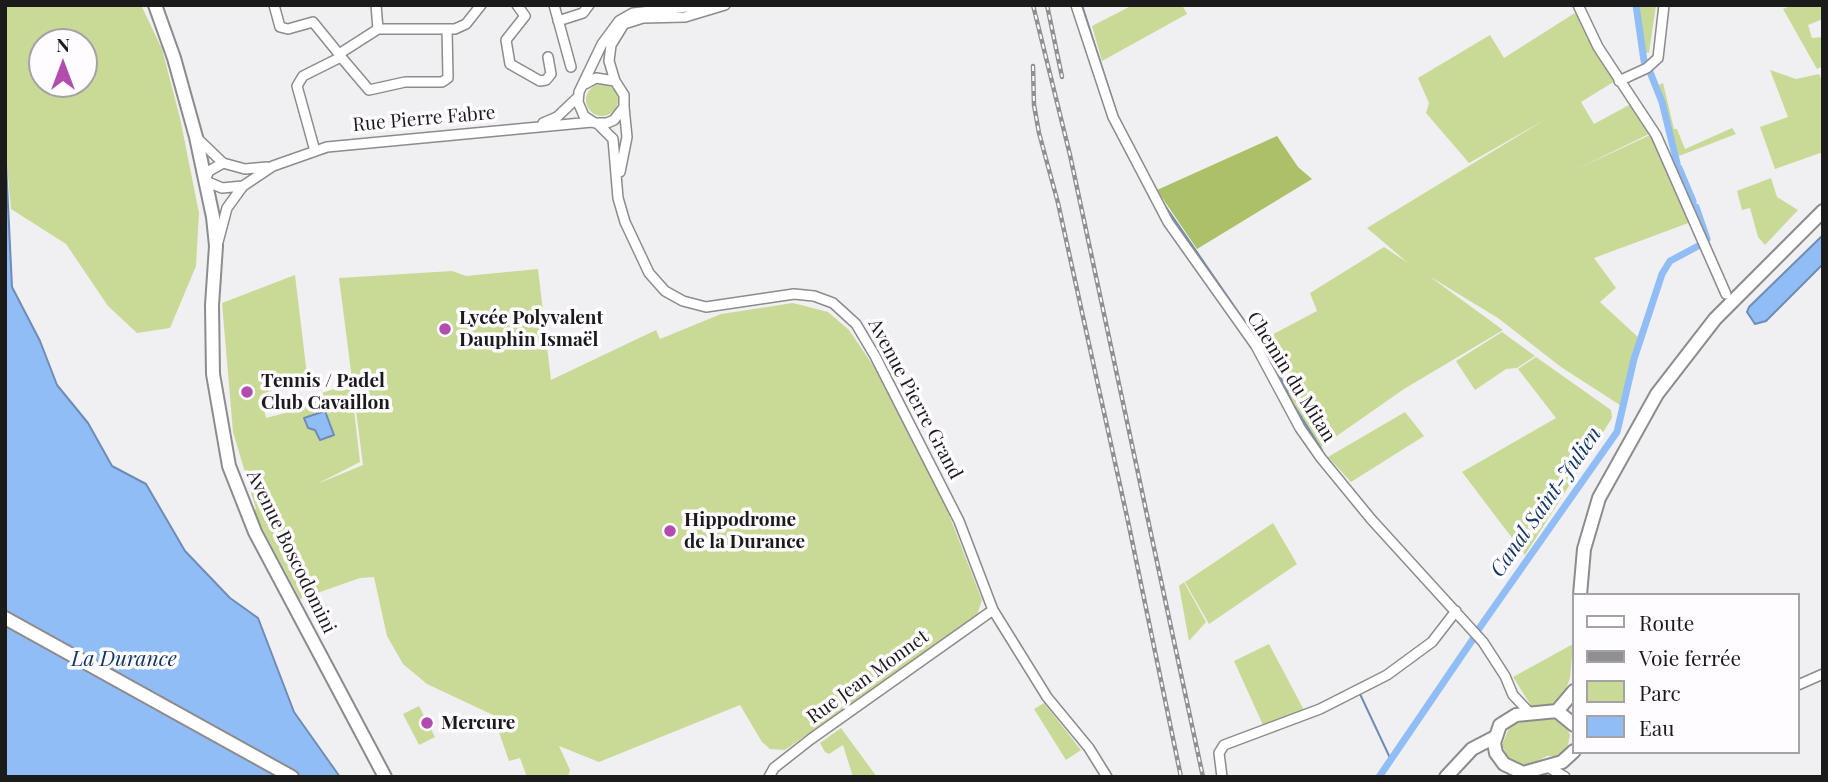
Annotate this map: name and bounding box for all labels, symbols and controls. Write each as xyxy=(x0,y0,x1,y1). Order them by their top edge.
north arrow xyxy=(28,28,98,98)
text: N xyxy=(56,31,70,57)
street label: Rue Pierre Fabre xyxy=(352,101,496,137)
place label: Lycée Polyvalent Dauphin Ismaël xyxy=(459,307,603,351)
street label: Chemin du Mitan xyxy=(1242,308,1340,446)
street label: Avenue Pierre Grand xyxy=(863,315,967,483)
marker: Lycée Polyvalent Dauphin Ismaël xyxy=(437,321,453,337)
place label: Tennis / Padel Club Cavaillon xyxy=(261,370,390,414)
marker: Tennis / Padel Club Cavaillon xyxy=(239,384,255,400)
water label: Canal Saint-Julien xyxy=(1485,422,1607,582)
street label: Avenue Boscodomini xyxy=(242,467,340,637)
place label: Hippodrome de la Durance xyxy=(684,509,805,553)
marker: Hippodrome de la Durance xyxy=(662,523,678,539)
legend xyxy=(1573,593,1800,754)
text: Route xyxy=(1639,608,1694,636)
street label: Rue Jean Monnet xyxy=(803,625,933,729)
text: Voie ferrée xyxy=(1639,643,1741,671)
water label: La Durance xyxy=(71,646,177,672)
text: Parc xyxy=(1639,678,1681,706)
place label: Mercure xyxy=(441,712,515,734)
text: Eau xyxy=(1639,713,1674,741)
marker: Mercure xyxy=(419,715,435,731)

